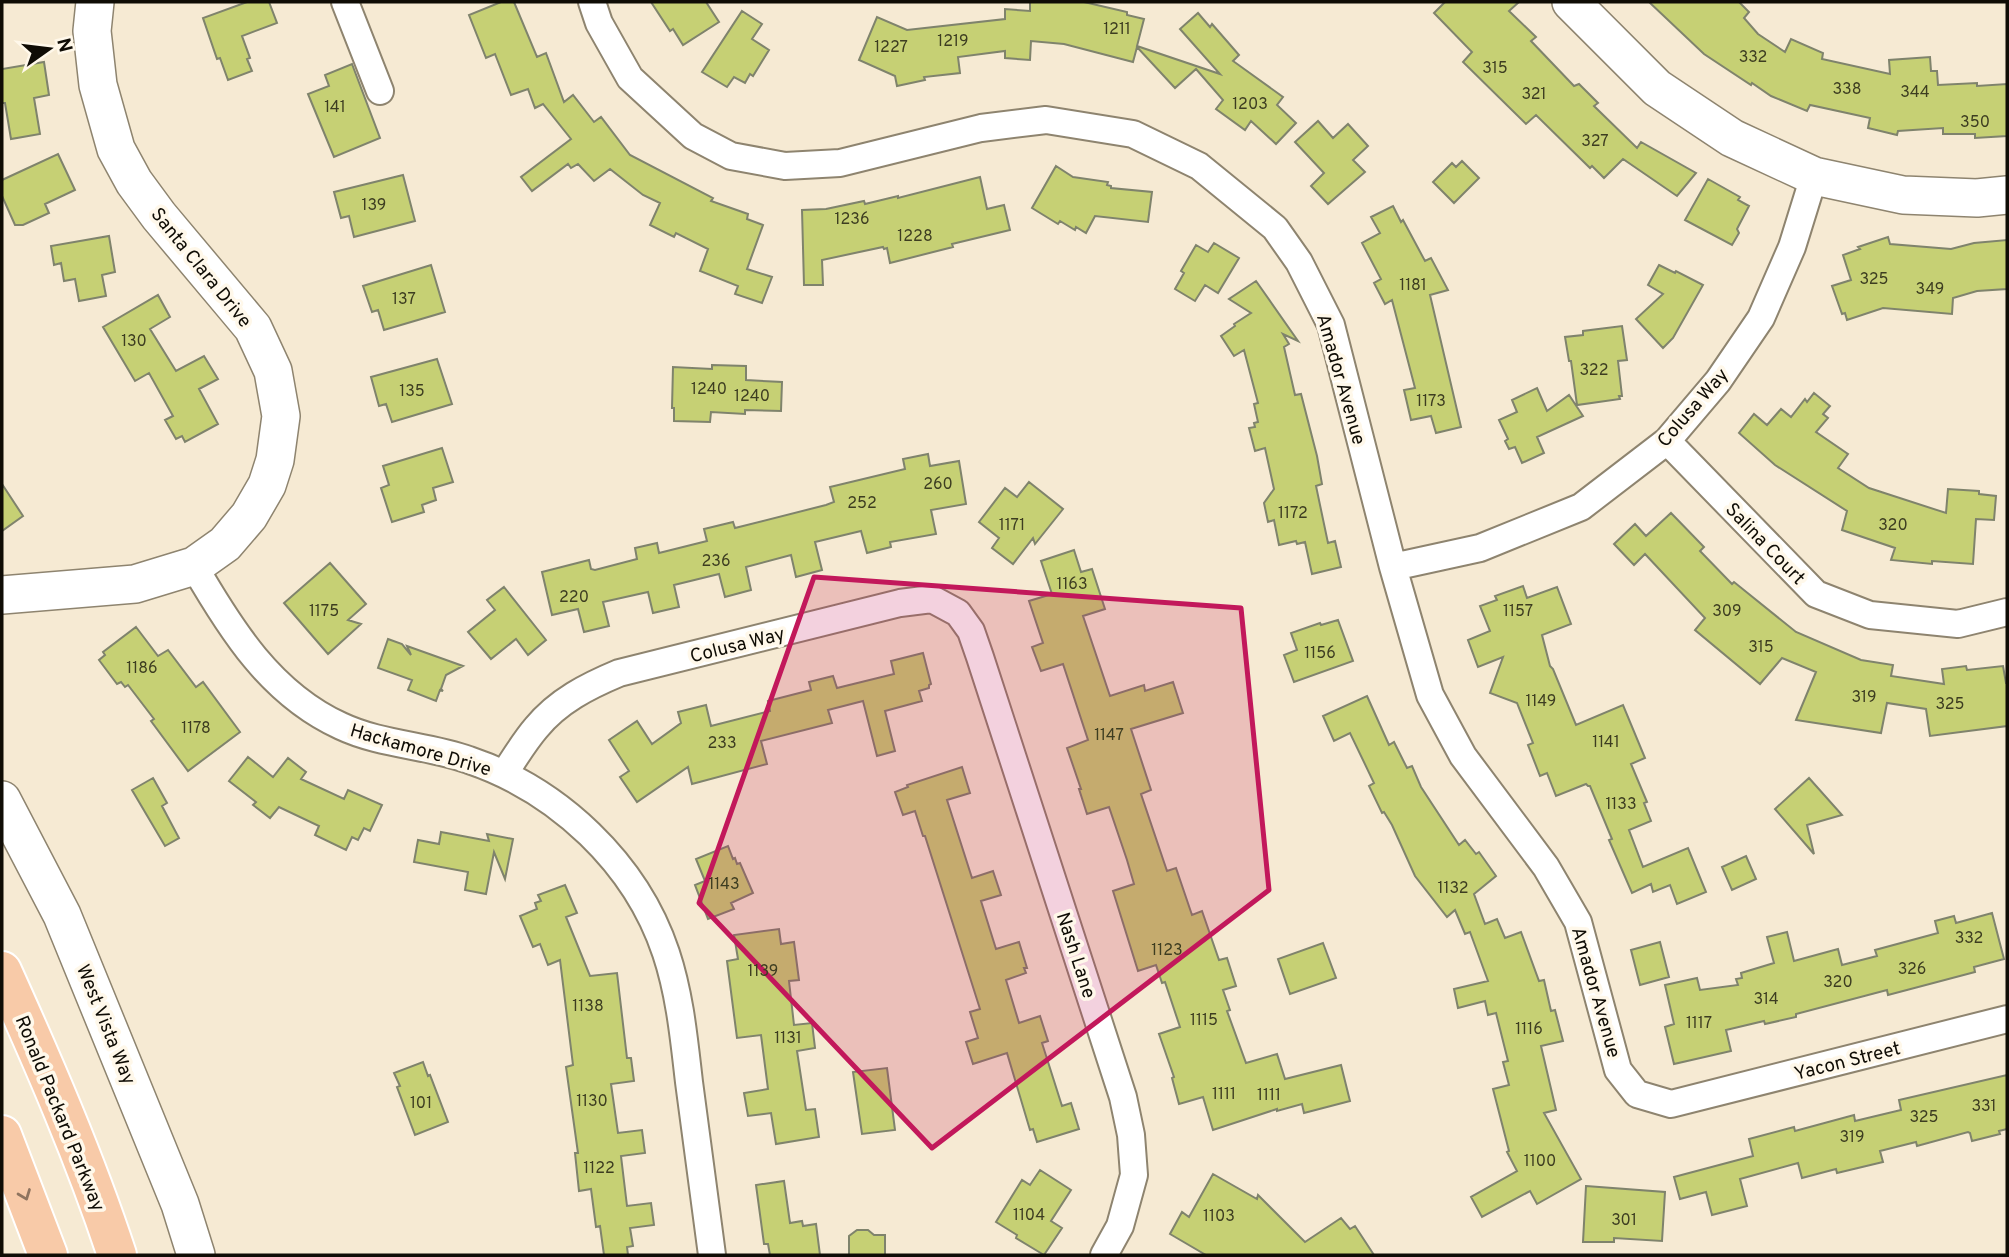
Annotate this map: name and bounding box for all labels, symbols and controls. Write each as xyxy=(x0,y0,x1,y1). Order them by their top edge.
north arrow xyxy=(14,14,84,84)
house number: 1211 xyxy=(1103,20,1131,40)
house number: 1219 xyxy=(937,32,969,52)
text: N xyxy=(50,36,77,55)
house number: 1227 xyxy=(874,38,908,58)
house number: 332 xyxy=(1739,48,1767,68)
house number: 315 xyxy=(1482,59,1508,79)
house number: 338 xyxy=(1832,80,1862,100)
house number: 344 xyxy=(1900,83,1930,103)
house number: 321 xyxy=(1521,85,1547,105)
house number: 1203 xyxy=(1232,95,1268,115)
house number: 141 xyxy=(324,98,346,118)
house number: 350 xyxy=(1960,113,1990,133)
house number: 327 xyxy=(1581,132,1609,152)
house number: 139 xyxy=(362,196,386,216)
street label: Santa Clara Drive xyxy=(145,203,256,333)
house number: 1236 xyxy=(835,210,869,230)
house number: 1228 xyxy=(897,227,933,247)
house number: 325 xyxy=(1859,270,1889,290)
house number: 1181 xyxy=(1399,276,1427,296)
house number: 349 xyxy=(1916,280,1944,300)
house number: 137 xyxy=(392,290,416,310)
street label: Amador Avenue xyxy=(1310,311,1370,448)
house number: 130 xyxy=(121,332,147,352)
house number: 322 xyxy=(1580,361,1608,381)
street label: Colusa Way xyxy=(1653,364,1734,453)
house number: 1240 xyxy=(691,380,727,400)
house number: 135 xyxy=(399,382,425,402)
house number: 1240 xyxy=(734,387,770,407)
house number: 1173 xyxy=(1416,392,1446,412)
house number: 260 xyxy=(923,475,953,495)
house number: 252 xyxy=(847,494,877,514)
street label: Salina Court xyxy=(1719,498,1810,591)
house number: 1172 xyxy=(1278,504,1308,524)
house number: 1171 xyxy=(999,516,1025,536)
house number: 320 xyxy=(1878,516,1908,536)
house number: 236 xyxy=(702,552,730,572)
house number: 1163 xyxy=(1056,575,1088,595)
house number: 220 xyxy=(559,588,589,608)
house number: 1175 xyxy=(309,602,339,622)
house number: 1157 xyxy=(1503,602,1533,622)
house number: 309 xyxy=(1712,602,1742,622)
street label: Colusa Way xyxy=(688,623,787,669)
house number: 315 xyxy=(1748,638,1774,658)
house number: 1156 xyxy=(1304,644,1336,664)
house number: 1186 xyxy=(126,659,158,679)
house number: 319 xyxy=(1851,688,1877,708)
house number: 1149 xyxy=(1526,692,1556,712)
house number: 325 xyxy=(1935,695,1965,715)
house number: 1178 xyxy=(181,719,211,739)
street label: Hackamore Drive xyxy=(347,719,494,783)
house number: 1147 xyxy=(1094,726,1124,746)
house number: 1141 xyxy=(1592,733,1620,753)
house number: 233 xyxy=(707,734,737,754)
house number: 1133 xyxy=(1605,795,1637,815)
house number: 1143 xyxy=(708,875,740,895)
house number: 1132 xyxy=(1437,879,1469,899)
street label: Nash Lane xyxy=(1050,910,1100,1002)
street label: Amador Avenue xyxy=(1565,924,1625,1061)
house number: 332 xyxy=(1955,929,1983,949)
house number: 1123 xyxy=(1151,941,1183,961)
house number: 326 xyxy=(1898,960,1926,980)
street label: West Vista Way xyxy=(70,961,140,1088)
house number: 1139 xyxy=(748,962,778,982)
house number: 320 xyxy=(1823,973,1853,993)
house number: 314 xyxy=(1753,990,1779,1010)
house number: 1138 xyxy=(572,997,604,1017)
house number: 1115 xyxy=(1190,1011,1218,1031)
street label: Ronald Packard Parkway xyxy=(9,1012,109,1215)
house number: 1117 xyxy=(1686,1014,1712,1034)
house number: 1116 xyxy=(1515,1020,1543,1040)
house number: 1131 xyxy=(774,1029,802,1049)
street label: Yacon Street xyxy=(1792,1037,1903,1087)
house number: 1111 xyxy=(1212,1085,1236,1105)
house number: 1111 xyxy=(1257,1086,1281,1106)
house number: 1130 xyxy=(576,1092,608,1112)
house number: 101 xyxy=(410,1094,432,1114)
house number: 331 xyxy=(1971,1097,1997,1117)
house number: 325 xyxy=(1909,1108,1939,1128)
house number: 319 xyxy=(1839,1128,1865,1148)
house number: 1100 xyxy=(1524,1152,1556,1172)
house number: 1122 xyxy=(583,1159,615,1179)
one-way arrow xyxy=(17,1188,31,1200)
house number: 1104 xyxy=(1013,1206,1045,1226)
house number: 1103 xyxy=(1203,1207,1235,1227)
house number: 301 xyxy=(1611,1211,1637,1231)

